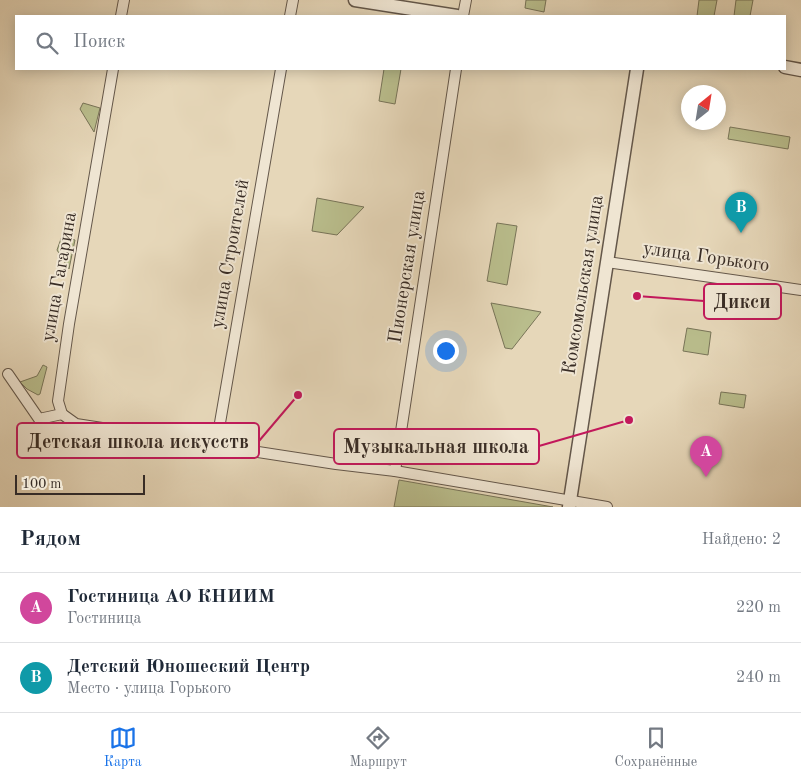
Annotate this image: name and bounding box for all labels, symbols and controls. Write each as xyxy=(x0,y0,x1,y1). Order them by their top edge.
search box xyxy=(15,15,786,70)
icon: search xyxy=(33,29,61,57)
text: Поиск xyxy=(73,33,125,52)
north arrow xyxy=(681,85,726,130)
street label: улица Строителей xyxy=(209,178,253,330)
street label: Пионерская улица xyxy=(387,189,430,345)
pin: B xyxy=(725,192,757,233)
street label: Комсомольская улица xyxy=(560,193,608,376)
street label: улица Гагарина xyxy=(39,210,81,343)
street label: улица Горького xyxy=(641,240,771,276)
callout: Дикси xyxy=(704,284,781,319)
text: Дикси xyxy=(713,293,771,313)
your location xyxy=(433,338,459,364)
callout: Детская школа искусств xyxy=(17,423,259,458)
callout: Музыкальная школа xyxy=(334,429,539,464)
text: Детская школа искусств xyxy=(27,433,249,453)
pin: A xyxy=(690,436,722,477)
text: Музыкальная школа xyxy=(343,438,529,458)
scale bar xyxy=(15,472,145,495)
text: 100 m xyxy=(22,477,61,491)
text: Рядом xyxy=(20,529,81,550)
text: Найдено: 2 xyxy=(702,532,781,548)
text: Гостиница АО КНИИМ xyxy=(67,588,275,607)
text: A xyxy=(30,600,42,616)
text: 220 m xyxy=(736,600,781,616)
text: Гостиница xyxy=(67,611,141,627)
text: Детский Юношеский Центр xyxy=(67,658,310,677)
text: B xyxy=(30,670,42,686)
text: 240 m xyxy=(736,670,781,686)
text: Место · улица Горького xyxy=(67,681,231,697)
tab: Карта xyxy=(104,724,142,771)
tab: Маршрут xyxy=(349,724,407,771)
tab: Сохранённые xyxy=(615,724,697,771)

